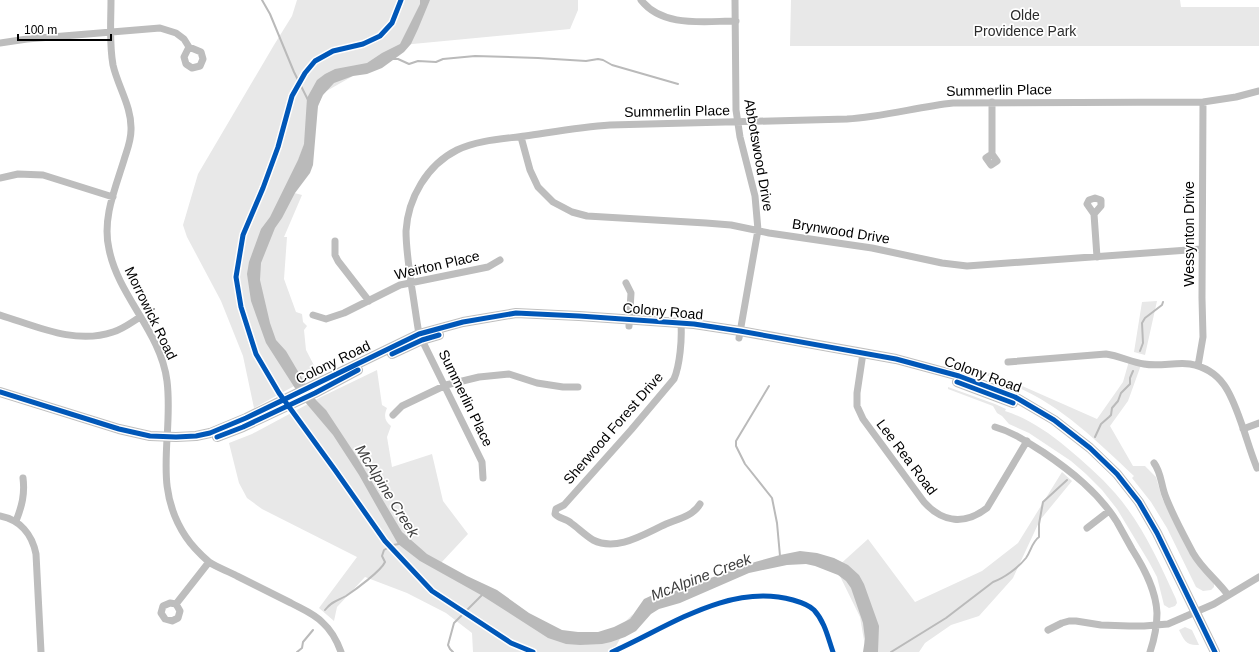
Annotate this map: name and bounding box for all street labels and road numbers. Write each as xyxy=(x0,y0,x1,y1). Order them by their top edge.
street label: Summerlin Place xyxy=(946,81,1052,99)
street label: Abbotswood Drive xyxy=(741,98,777,213)
street label: Summerlin Place xyxy=(624,102,730,120)
street label: Wessynton Drive xyxy=(1181,181,1197,287)
street label: Brynwood Drive xyxy=(791,215,891,247)
street label: Weirton Place xyxy=(393,247,481,283)
street label: Morrowick Road xyxy=(122,264,180,362)
street label: Colony Road xyxy=(622,300,704,322)
street label: Colony Road xyxy=(293,337,373,387)
street label: Summerlin Place xyxy=(436,347,496,449)
street label: Colony Road xyxy=(942,353,1024,395)
street label: Sherwood Forest Drive xyxy=(560,369,666,487)
street label: Lee Rea Road xyxy=(873,416,941,498)

